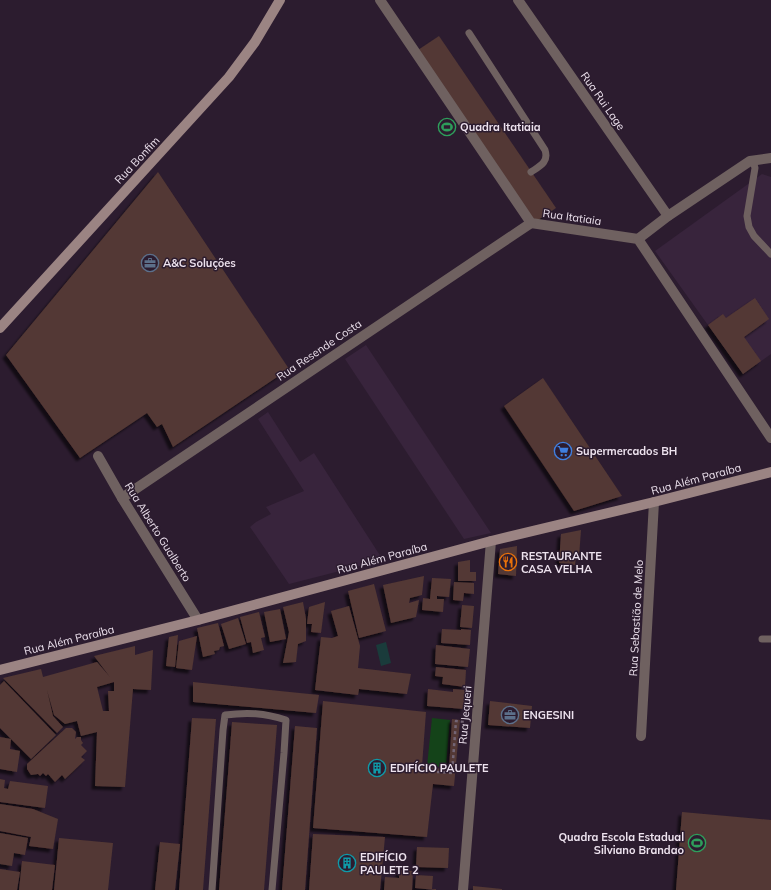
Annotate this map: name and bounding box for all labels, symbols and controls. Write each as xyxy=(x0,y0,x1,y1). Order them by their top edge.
street label: Rua Rui Lage xyxy=(578,69,628,133)
sports icon: Quadra Itatiaia xyxy=(437,117,457,137)
place label: Quadra Itatiaia xyxy=(460,120,541,134)
street label: Rua Bonfim xyxy=(112,133,162,187)
street label: Rua Itatiaia xyxy=(542,206,602,228)
office icon: A&C Soluções xyxy=(140,253,160,273)
place label: A&C Soluções xyxy=(163,256,236,270)
street label: Rua Resende Costa xyxy=(274,316,364,384)
supermarket icon: Supermercados BH xyxy=(553,441,573,461)
place label: Supermercados BH xyxy=(576,444,677,458)
street label: Rua Além Paraíba xyxy=(649,460,743,498)
street label: Rua Alberto Gualberto xyxy=(122,480,194,584)
street label: Rua Além Paraíba xyxy=(335,539,429,577)
place label: RESTAURANTE CASA VELHA xyxy=(521,549,602,576)
restaurant icon: RESTAURANTE CASA VELHA xyxy=(498,552,518,572)
street label: Rua Sebastião de Melo xyxy=(626,559,646,677)
street label: Rua Além Paraíba xyxy=(22,622,116,658)
street label: Rua Jequeri xyxy=(455,685,475,745)
office icon: ENGESINI xyxy=(500,705,520,725)
place label: ENGESINI xyxy=(523,708,574,722)
building icon: EDIFÍCIO PAULETE xyxy=(367,758,387,778)
place label: EDIFÍCIO PAULETE xyxy=(390,761,489,775)
place label: Quadra Escola Estadual Silviano Brandao xyxy=(558,830,684,857)
sports icon: Quadra Escola Estadual Silviano Brandao xyxy=(687,833,707,853)
place label: EDIFÍCIO PAULETE 2 xyxy=(360,850,419,877)
building icon: EDIFÍCIO PAULETE 2 xyxy=(337,853,357,873)

